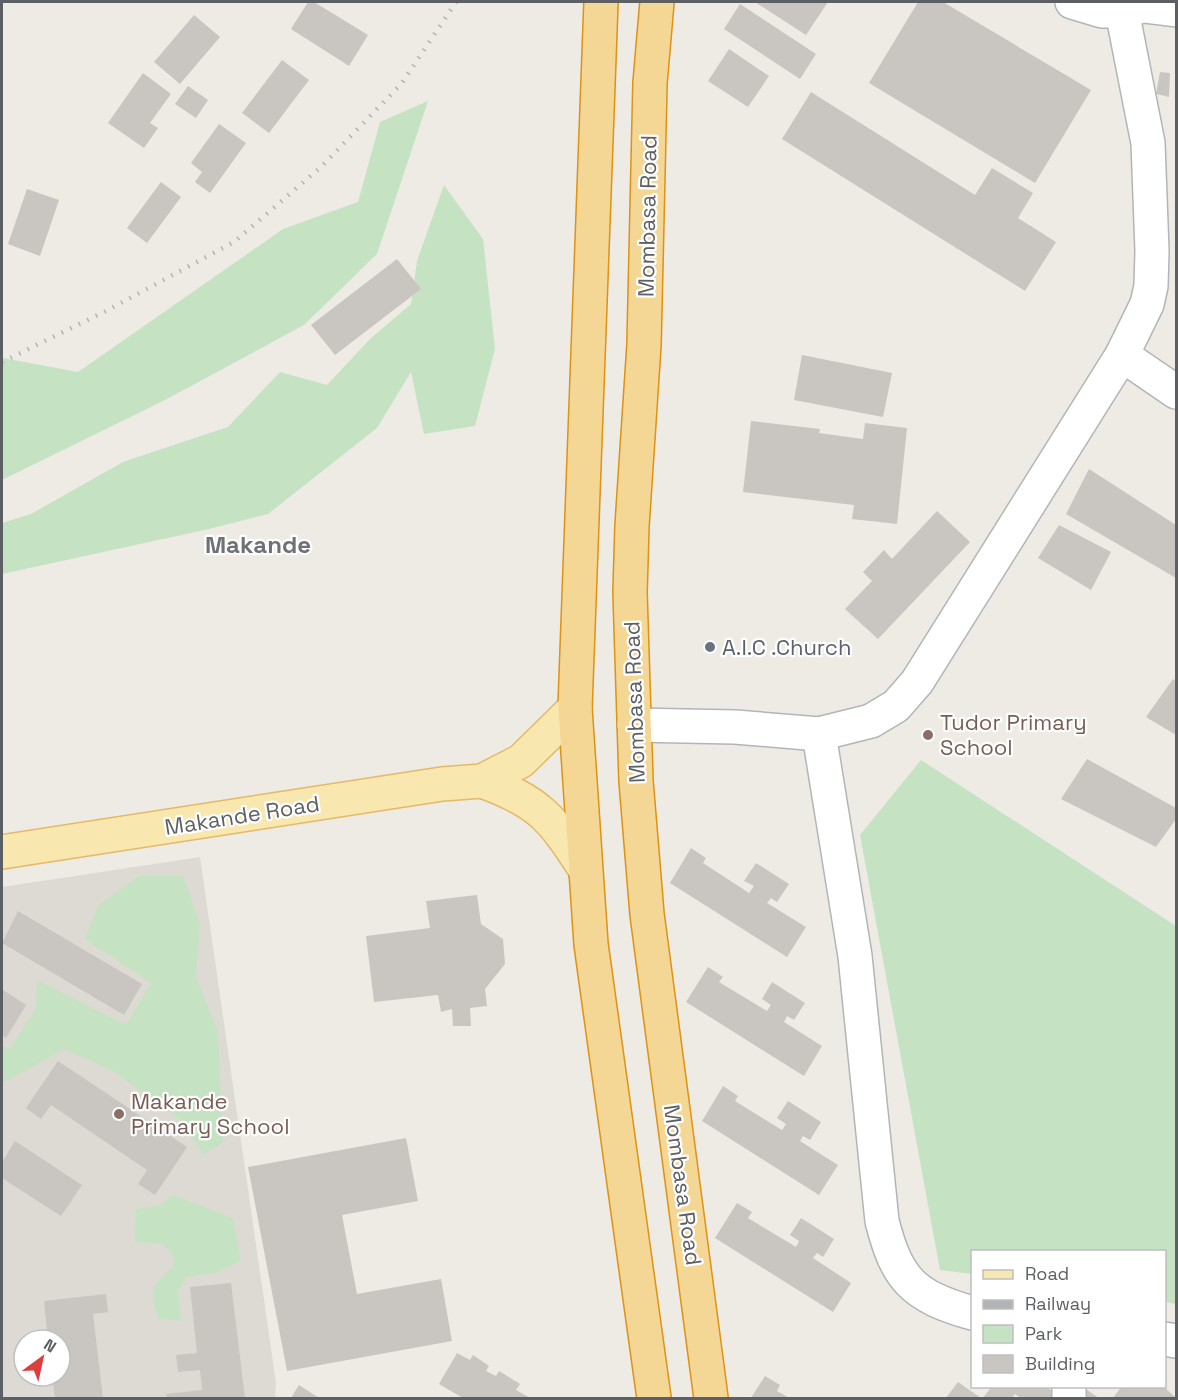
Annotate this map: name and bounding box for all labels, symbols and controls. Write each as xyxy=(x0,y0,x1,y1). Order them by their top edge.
street label: Mombasa Road xyxy=(632,135,662,297)
district label: Makande xyxy=(205,529,311,560)
street label: Mombasa Road xyxy=(617,621,651,783)
place label: A.I.C .Church xyxy=(722,633,851,661)
marker: A.I.C .Church xyxy=(703,640,717,654)
place label: Tudor Primary School xyxy=(940,708,1087,761)
marker: Tudor Primary School xyxy=(921,728,935,742)
street label: Makande Road xyxy=(163,789,321,841)
place label: Makande Primary School xyxy=(131,1087,290,1140)
street label: Mombasa Road xyxy=(658,1103,708,1267)
marker: Makande Primary School xyxy=(112,1107,126,1121)
legend xyxy=(971,1250,1166,1388)
text: Road xyxy=(1025,1262,1069,1285)
text: Railway xyxy=(1025,1292,1091,1315)
text: Park xyxy=(1025,1322,1063,1345)
north arrow xyxy=(12,1328,72,1388)
text: N xyxy=(40,1334,60,1358)
text: Building xyxy=(1025,1352,1095,1375)

